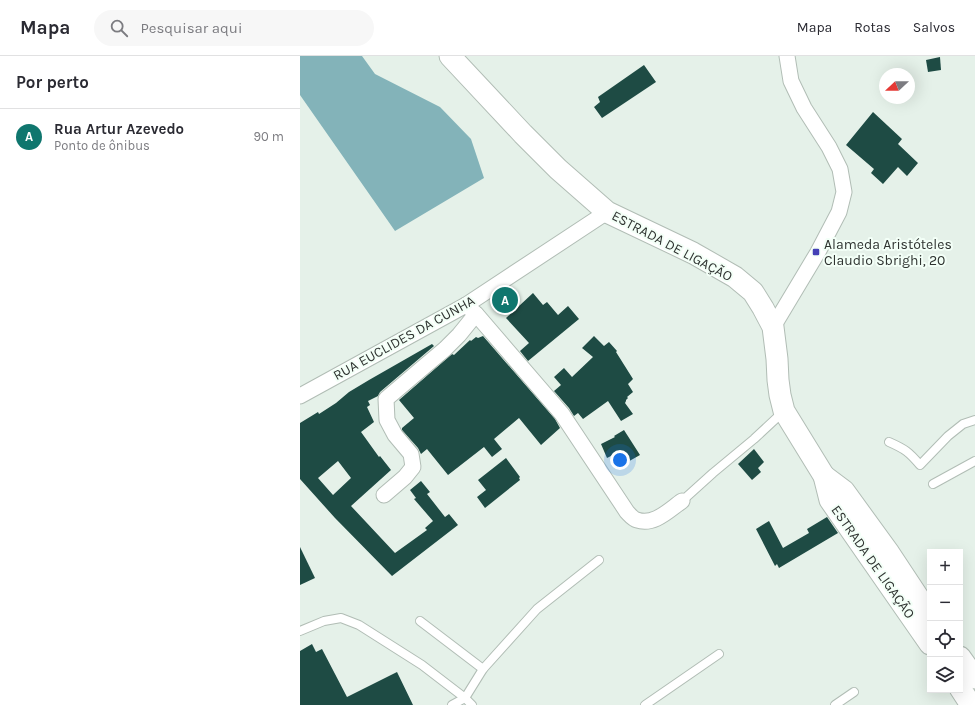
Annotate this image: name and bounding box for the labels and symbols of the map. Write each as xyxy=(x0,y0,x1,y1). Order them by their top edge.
north arrow xyxy=(879,68,915,104)
street label: ESTRADA DE LIGAÇÃO xyxy=(609,207,735,285)
place label: Alameda Aristóteles Claudio Sbrighi, 20 xyxy=(824,236,952,269)
marker: Alameda Aristóteles Claudio Sbrighi, 20 xyxy=(811,247,821,257)
pin: A xyxy=(492,285,518,315)
street label: RUA EUCLIDES DA CUNHA xyxy=(330,292,478,384)
your location xyxy=(610,450,630,470)
street label: ESTRADA DE LIGAÇÃO xyxy=(828,502,918,622)

